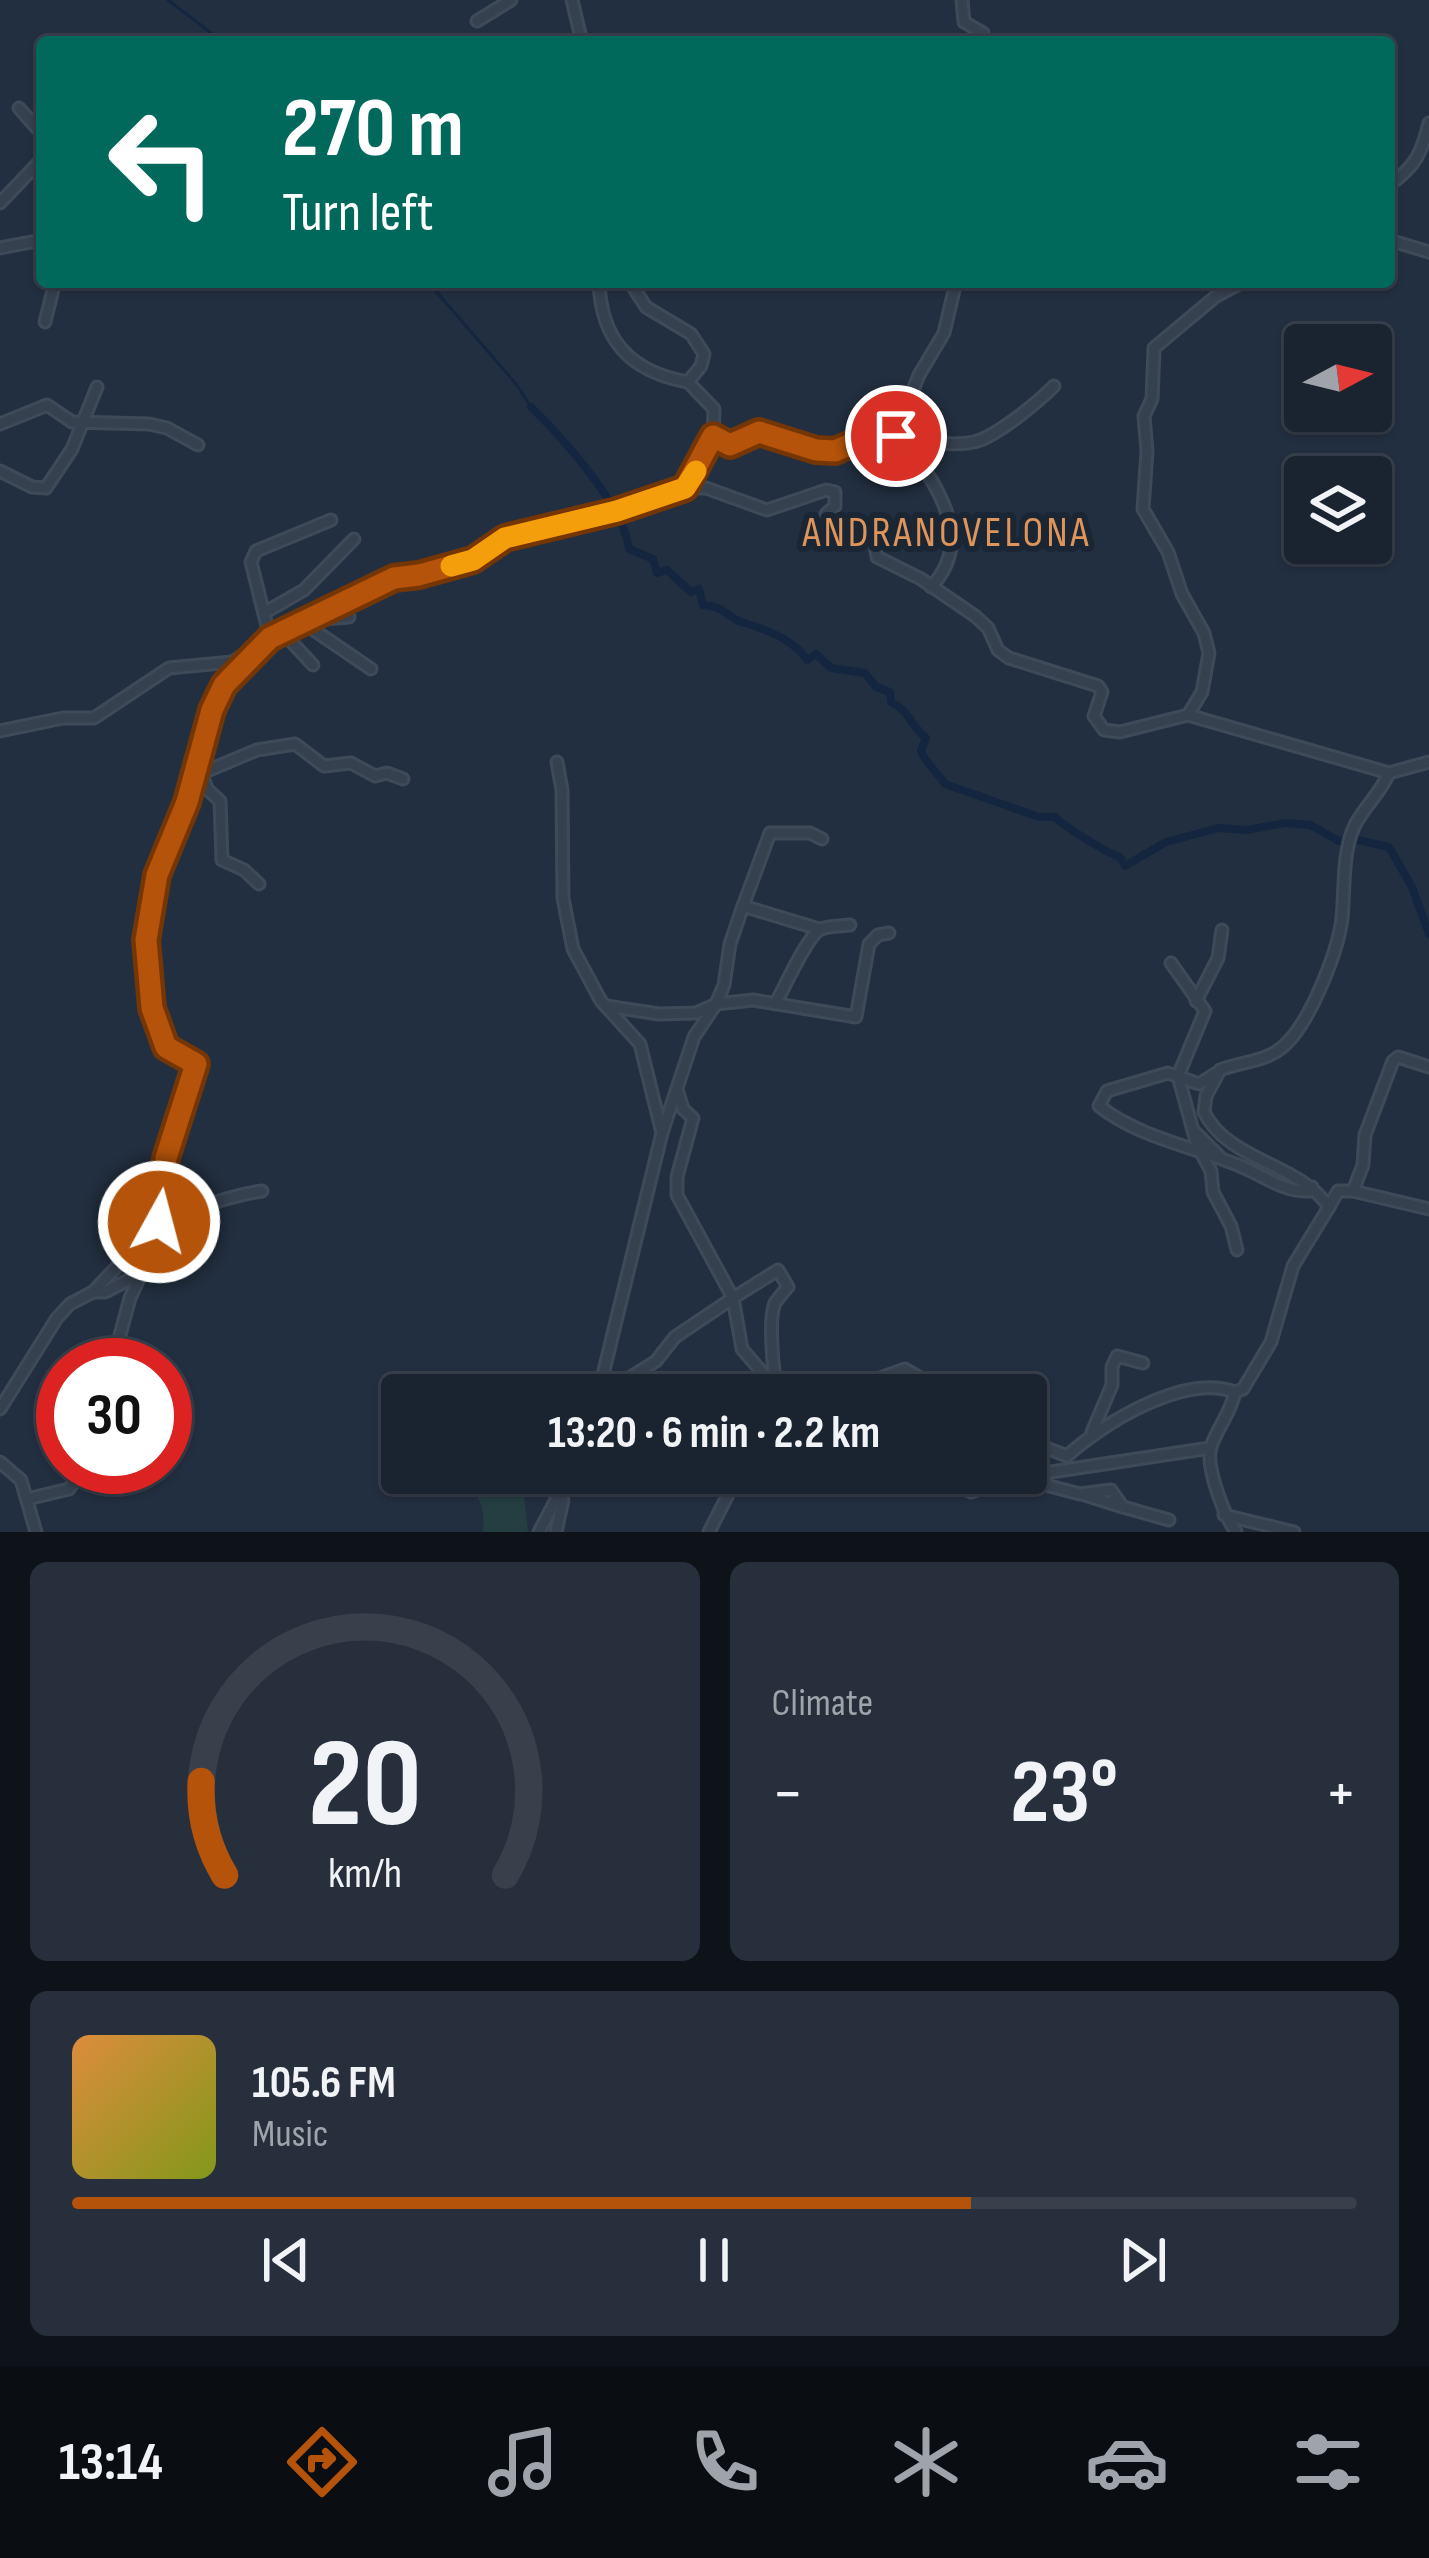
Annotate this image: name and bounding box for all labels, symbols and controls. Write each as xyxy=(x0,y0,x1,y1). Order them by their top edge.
text: 270 m xyxy=(282,79,464,180)
icon: left xyxy=(84,84,240,240)
text: Turn left xyxy=(282,181,434,246)
north arrow xyxy=(1284,324,1392,432)
map controls xyxy=(1284,324,1392,564)
pin xyxy=(845,385,947,487)
icon: arrive xyxy=(863,403,929,469)
button: layers xyxy=(1284,456,1392,564)
district label: ANDRANOVELONA xyxy=(801,508,1092,559)
position arrow xyxy=(96,1159,222,1285)
speed limit sign: 30 xyxy=(36,1338,192,1494)
text: 13:20 · 6 min · 2.2 km xyxy=(548,1406,880,1461)
text: Climate xyxy=(772,1680,873,1727)
text: 20 xyxy=(308,1712,422,1861)
text: 23° xyxy=(1010,1740,1118,1848)
text: − xyxy=(772,1755,804,1834)
text: + xyxy=(1325,1755,1357,1834)
text: km/h xyxy=(328,1847,402,1899)
text: 105.6 FM xyxy=(252,2056,396,2111)
text: Music xyxy=(252,2111,328,2158)
icon: previous xyxy=(253,2227,319,2293)
icon: pause xyxy=(681,2227,747,2293)
icon: next xyxy=(1110,2227,1176,2293)
icon: directions xyxy=(280,2420,364,2504)
icon: music xyxy=(481,2420,565,2504)
icon: phone xyxy=(683,2420,767,2504)
icon: climate xyxy=(884,2420,968,2504)
icon: car xyxy=(1085,2420,1169,2504)
icon: filters xyxy=(1286,2420,1370,2504)
text: 13:14 xyxy=(59,2430,163,2495)

